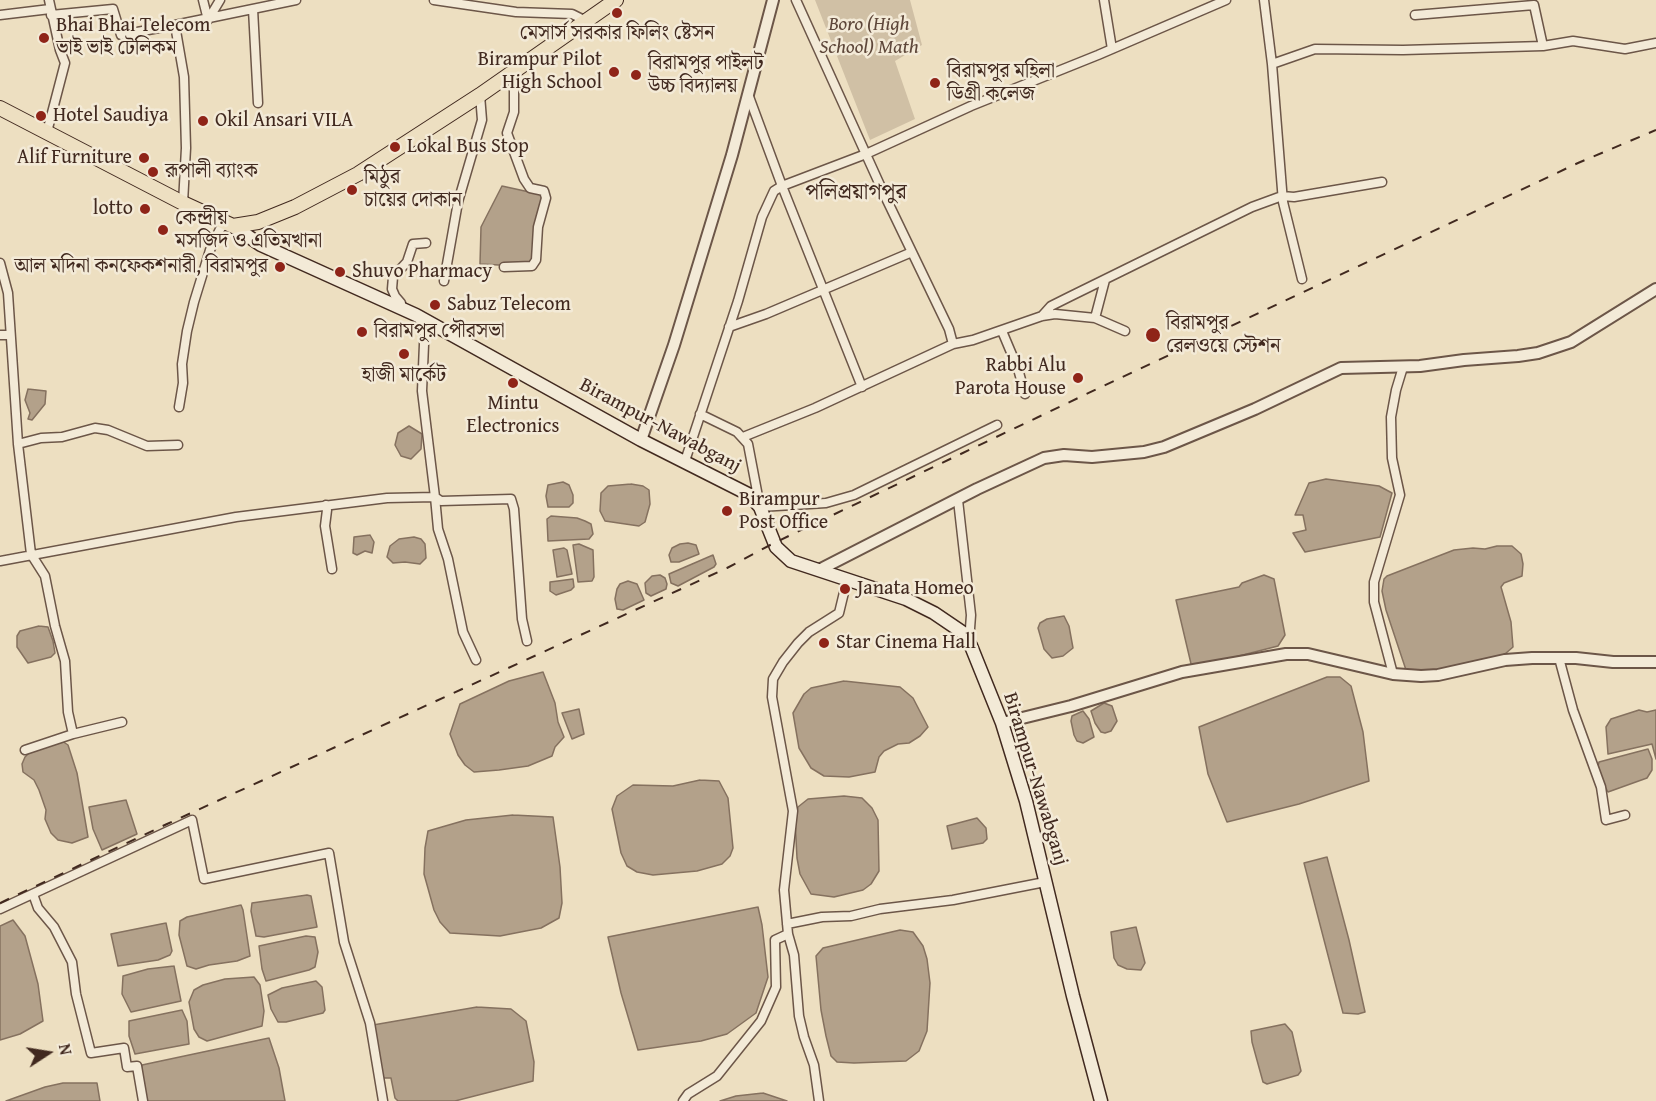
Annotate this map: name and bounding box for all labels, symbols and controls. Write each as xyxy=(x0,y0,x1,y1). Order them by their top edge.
marker: মেসার্স সরকার ফিলিং ষ্টেসন xyxy=(610,6,624,20)
park label: Boro (High School) Math xyxy=(819,13,919,60)
place label: Bhai Bhai Telecom ভাই ভাই টেলিকম xyxy=(56,14,210,61)
place label: মেসার্স সরকার ফিলিং ষ্টেসন xyxy=(519,22,715,46)
marker: Bhai Bhai Telecom ভাই ভাই টেলিকম xyxy=(37,31,51,45)
place label: Birampur Pilot High School xyxy=(478,48,602,95)
place label: বিরামপুর পাইলট উচ্চ বিদ্যালয় xyxy=(648,52,764,99)
place label: বিরামপুর মহিলা ডিগ্রী কলেজ xyxy=(947,60,1055,107)
marker: Birampur Pilot High School xyxy=(607,65,621,79)
marker: বিরামপুর পাইলট উচ্চ বিদ্যালয় xyxy=(629,68,643,82)
marker: বিরামপুর মহিলা ডিগ্রী কলেজ xyxy=(928,76,942,90)
place label: Hotel Saudiya xyxy=(53,104,168,128)
marker: Hotel Saudiya xyxy=(34,109,48,123)
place label: Okil Ansari VILA xyxy=(215,109,353,133)
marker: Okil Ansari VILA xyxy=(196,114,210,128)
place label: Lokal Bus Stop xyxy=(407,135,529,159)
marker: Lokal Bus Stop xyxy=(388,140,402,154)
place label: Alif Furniture xyxy=(17,146,132,170)
marker: Alif Furniture xyxy=(137,151,151,165)
place label: রূপালী ব্যাংক xyxy=(165,160,258,184)
marker: রূপালী ব্যাংক xyxy=(146,165,160,179)
place label: মিঠুর চায়ের দোকান xyxy=(364,166,462,213)
district label: পলিপ্রয়াগপুর xyxy=(805,180,907,206)
marker: মিঠুর চায়ের দোকান xyxy=(345,183,359,197)
place label: lotto xyxy=(93,197,133,221)
marker: lotto xyxy=(138,202,152,216)
place label: কেন্দ্রীয় মসজিদ ও এতিমখানা xyxy=(175,207,322,254)
marker: কেন্দ্রীয় মসজিদ ও এতিমখানা xyxy=(156,223,170,237)
place label: আল মদিনা কনফেকশনারী, বিরামপুর xyxy=(14,255,268,279)
marker: আল মদিনা কনফেকশনারী, বিরামপুর xyxy=(273,260,287,274)
place label: Shuvo Pharmacy xyxy=(352,260,492,284)
marker: Shuvo Pharmacy xyxy=(333,265,347,279)
place label: Sabuz Telecom xyxy=(447,293,571,317)
marker: Sabuz Telecom xyxy=(428,298,442,312)
place label: বিরামপুর রেলওয়ে স্টেশন xyxy=(1166,312,1281,359)
place label: বিরামপুর পৌরসভা xyxy=(374,320,505,344)
marker: বিরামপুর পৌরসভা xyxy=(355,325,369,339)
marker: বিরামপুর রেলওয়ে স্টেশন xyxy=(1144,326,1162,344)
marker: হাজী মার্কেট xyxy=(397,347,411,361)
place label: Rabbi Alu Parota House xyxy=(955,354,1066,401)
place label: হাজী মার্কেট xyxy=(362,364,446,388)
marker: Rabbi Alu Parota House xyxy=(1071,371,1085,385)
street label: Birampur-Nawabganj xyxy=(575,373,745,479)
marker: Mintu Electronics xyxy=(506,376,520,390)
place label: Mintu Electronics xyxy=(467,392,559,439)
place label: Birampur Post Office xyxy=(739,488,828,535)
marker: Birampur Post Office xyxy=(720,504,734,518)
place label: Janata Homeo xyxy=(857,577,974,601)
marker: Janata Homeo xyxy=(838,582,852,596)
place label: Star Cinema Hall xyxy=(836,631,976,655)
marker: Star Cinema Hall xyxy=(817,636,831,650)
street label: Birampur-Nawabganj xyxy=(997,690,1073,868)
north arrow xyxy=(18,1023,78,1083)
text: N xyxy=(53,1042,78,1057)

